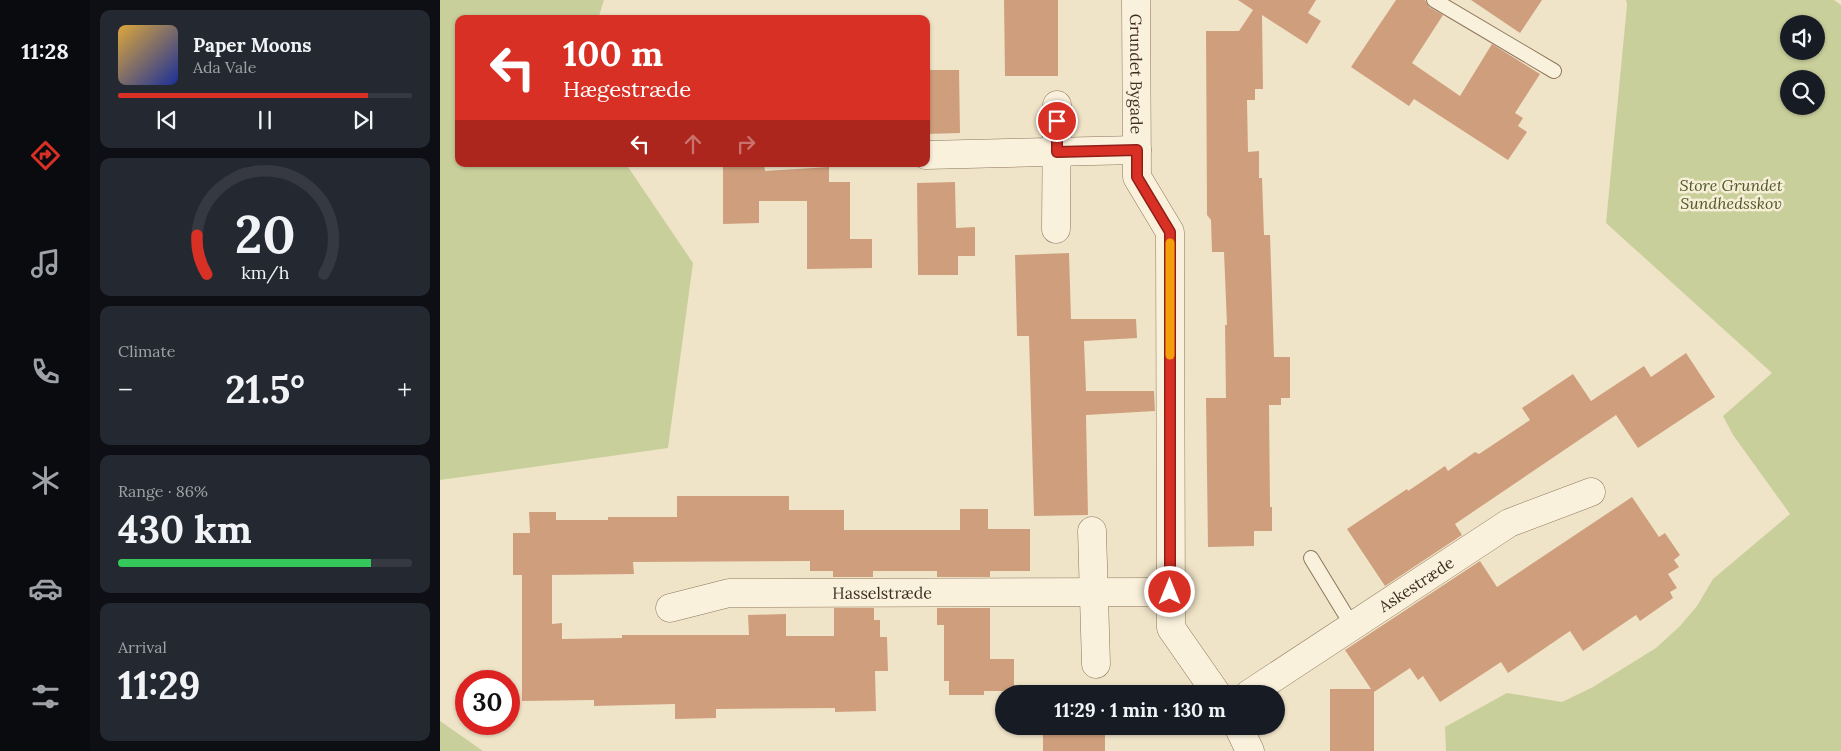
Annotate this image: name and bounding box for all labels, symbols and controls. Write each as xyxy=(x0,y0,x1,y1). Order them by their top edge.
street label: Grundet Bygade xyxy=(1126,14,1147,135)
map controls xyxy=(1780,15,1825,115)
button: sound xyxy=(1780,15,1825,60)
text: 100 m xyxy=(563,31,663,76)
text: Paper Moons xyxy=(193,33,312,57)
icon: left xyxy=(480,35,545,100)
text: 11:28 xyxy=(21,37,69,65)
text: Ada Vale xyxy=(193,57,256,77)
button: search xyxy=(1780,70,1825,115)
text: Hægestræde xyxy=(563,75,691,103)
pin xyxy=(1036,100,1078,142)
icon: previous xyxy=(153,106,181,134)
icon: pause xyxy=(251,106,279,134)
icon: next xyxy=(349,106,377,134)
icon: arrive xyxy=(1043,107,1071,135)
icon: left xyxy=(626,130,654,158)
icon: ahead xyxy=(679,130,707,158)
icon: right xyxy=(732,130,760,158)
icon: directions xyxy=(28,138,63,173)
park label: Store Grundet Sundhedsskov xyxy=(1679,175,1783,213)
text: 20 xyxy=(235,201,295,267)
icon: music xyxy=(28,246,63,281)
text: km/h xyxy=(241,261,289,284)
text: Climate xyxy=(118,341,175,361)
icon: phone xyxy=(28,354,63,389)
text: 21.5° xyxy=(225,365,305,413)
text: − xyxy=(118,372,133,408)
text: + xyxy=(397,372,412,408)
icon: climate xyxy=(28,463,63,498)
text: Range · 86% xyxy=(118,481,208,501)
text: 430 km xyxy=(118,505,252,553)
street label: Askestræde xyxy=(1374,552,1458,617)
position arrow xyxy=(1143,565,1195,617)
icon: car xyxy=(28,571,63,606)
street label: Hasselstræde xyxy=(832,583,932,603)
text: Arrival xyxy=(118,637,167,657)
text: 11:29 xyxy=(118,661,201,709)
speed limit sign: 30 xyxy=(455,670,520,735)
icon: filters xyxy=(28,679,63,714)
text: 11:29 · 1 min · 130 m xyxy=(1054,698,1226,722)

